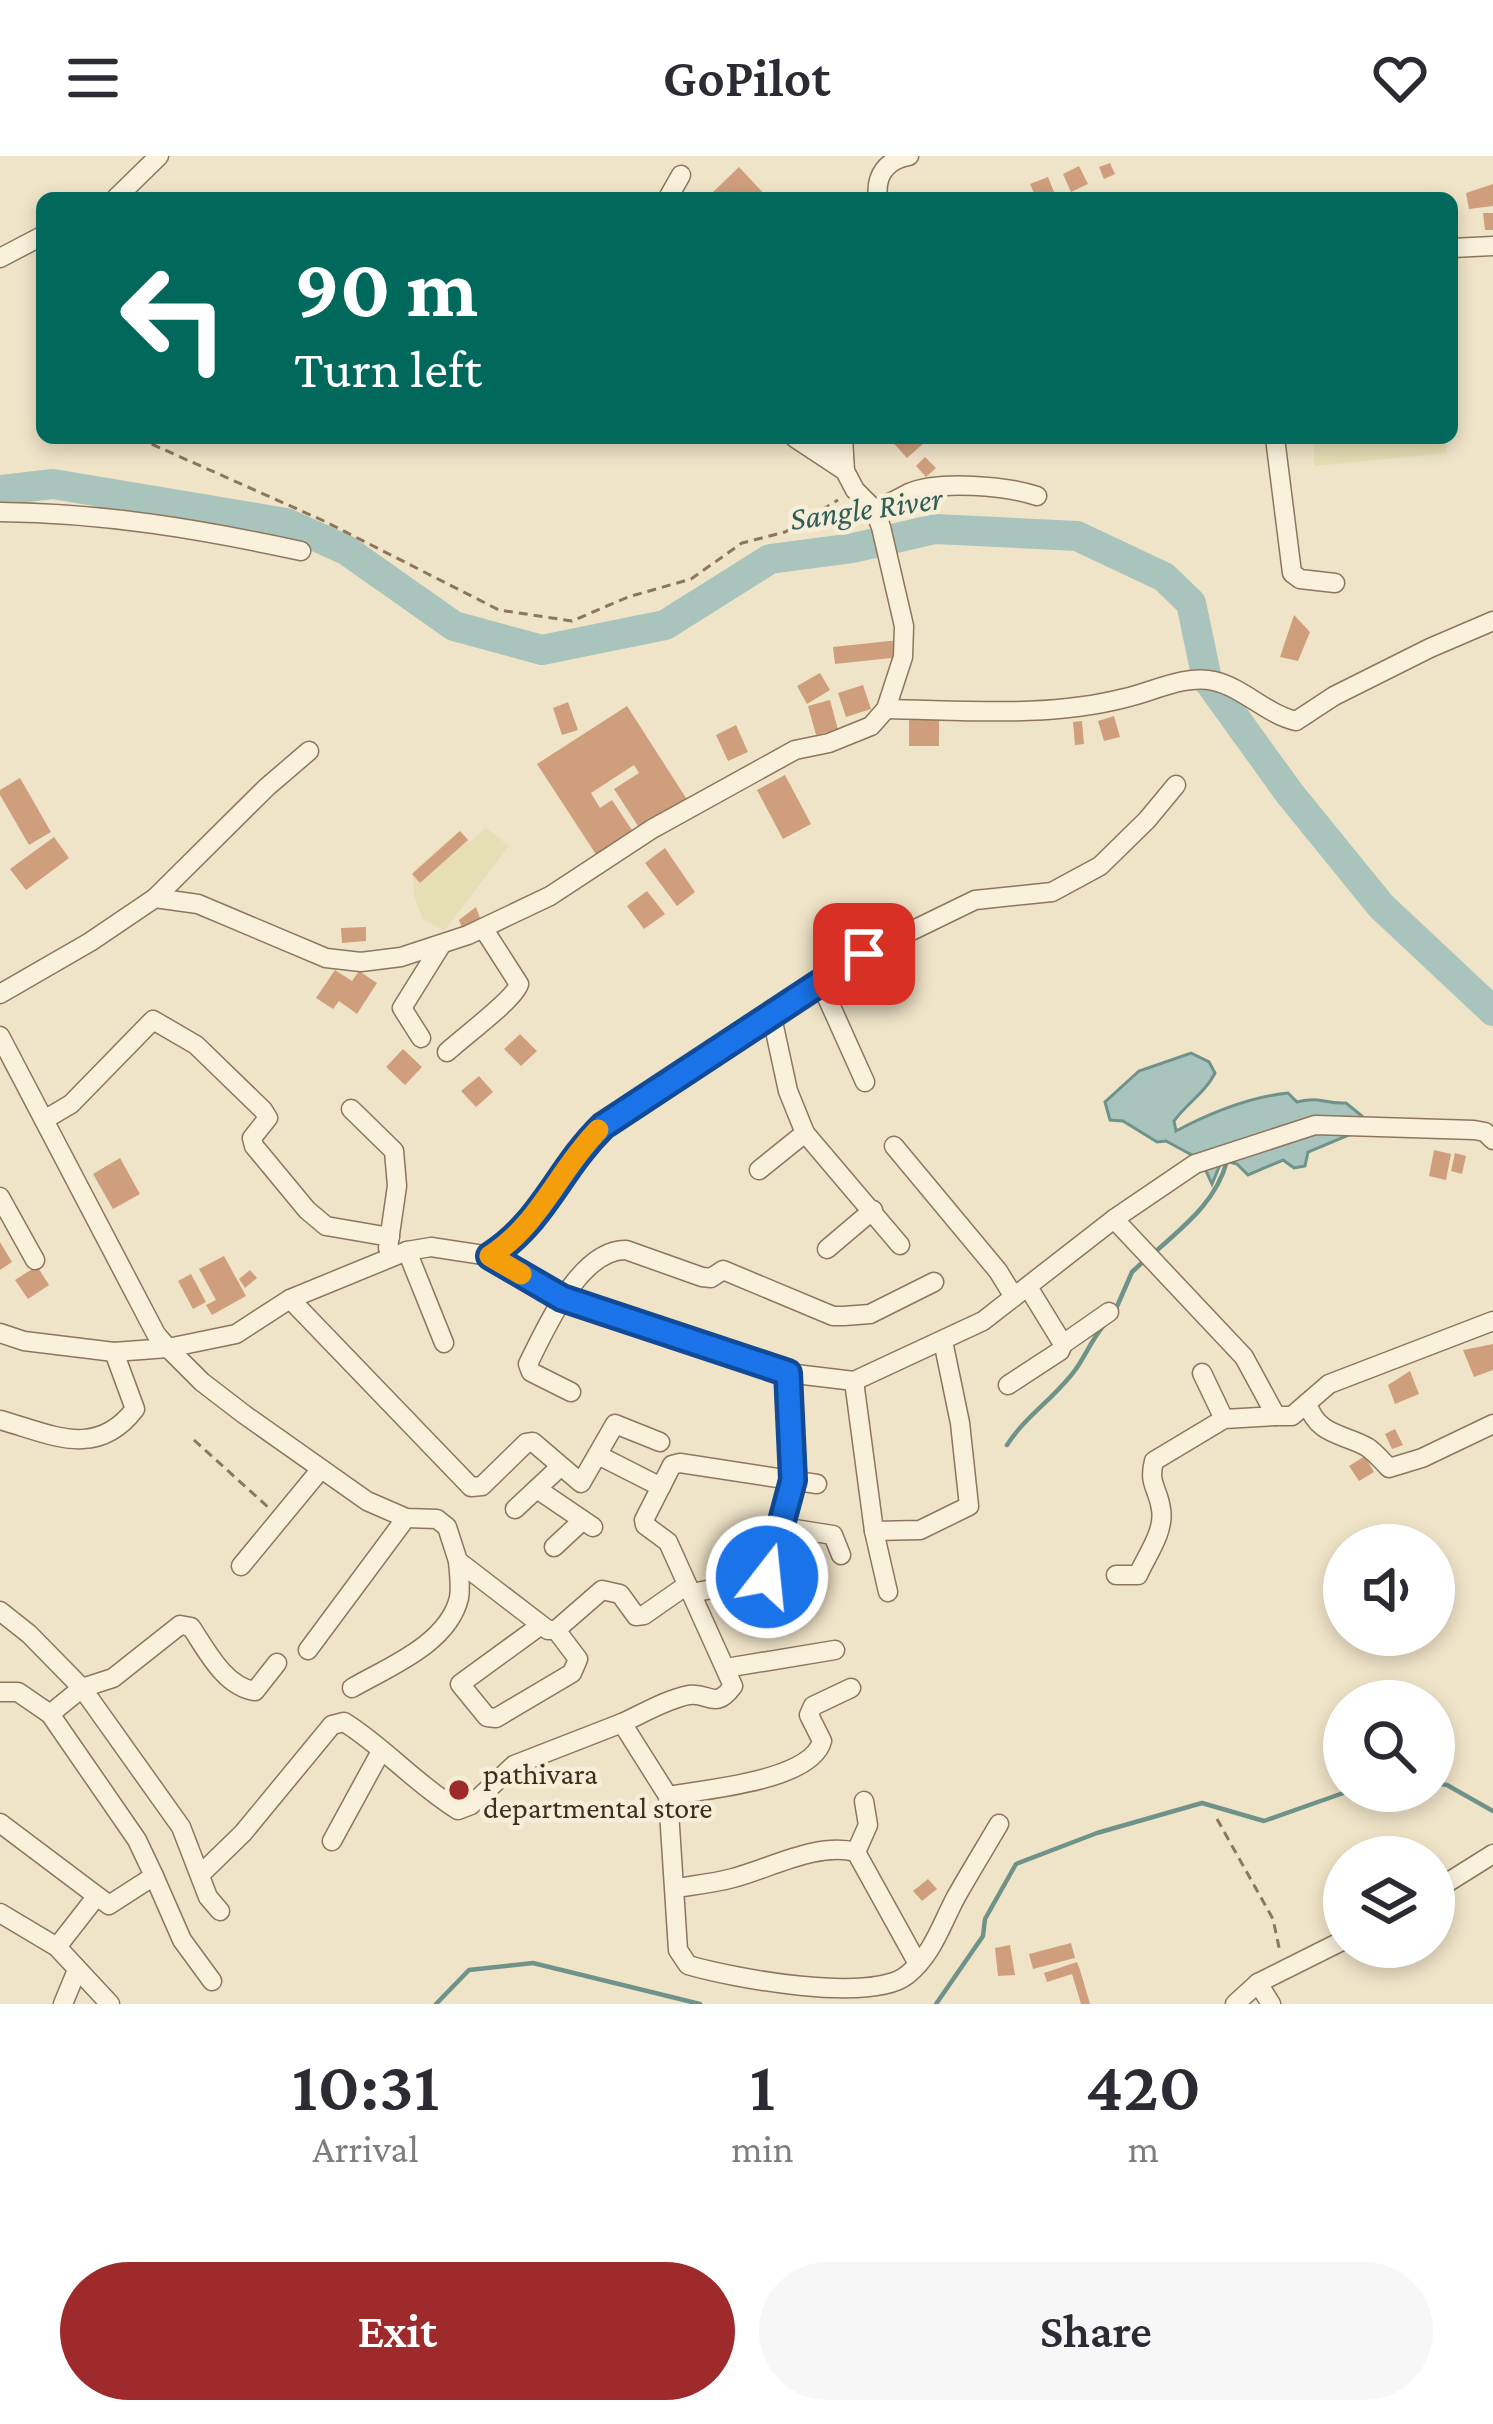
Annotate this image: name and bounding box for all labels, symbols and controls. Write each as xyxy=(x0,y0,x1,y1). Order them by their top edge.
icon: menu xyxy=(60,45,126,111)
icon: heart xyxy=(1367,45,1433,111)
text: GoPilot xyxy=(663,48,830,108)
icon: left xyxy=(96,240,252,396)
text: 90 m xyxy=(294,241,478,334)
text: Turn left xyxy=(294,339,482,399)
water label: Sangle River xyxy=(787,479,946,537)
pin xyxy=(813,903,915,1005)
icon: arrive xyxy=(831,921,897,987)
position arrow xyxy=(704,1514,830,1640)
map controls xyxy=(1323,1524,1455,1968)
button: sound xyxy=(1323,1524,1455,1656)
button: search xyxy=(1323,1680,1455,1812)
place label: pathivara departmental store xyxy=(483,1757,712,1825)
marker: pathivara departmental store xyxy=(446,1777,472,1803)
button: layers xyxy=(1323,1836,1455,1968)
text: 10:31 xyxy=(292,2045,439,2125)
text: 1 xyxy=(750,2045,775,2125)
text: 420 xyxy=(1086,2045,1201,2125)
text: Arrival xyxy=(313,2127,419,2170)
text: min xyxy=(731,2127,794,2170)
text: m xyxy=(1128,2127,1159,2170)
button: Exit xyxy=(60,2262,735,2400)
button: Share xyxy=(759,2262,1433,2400)

